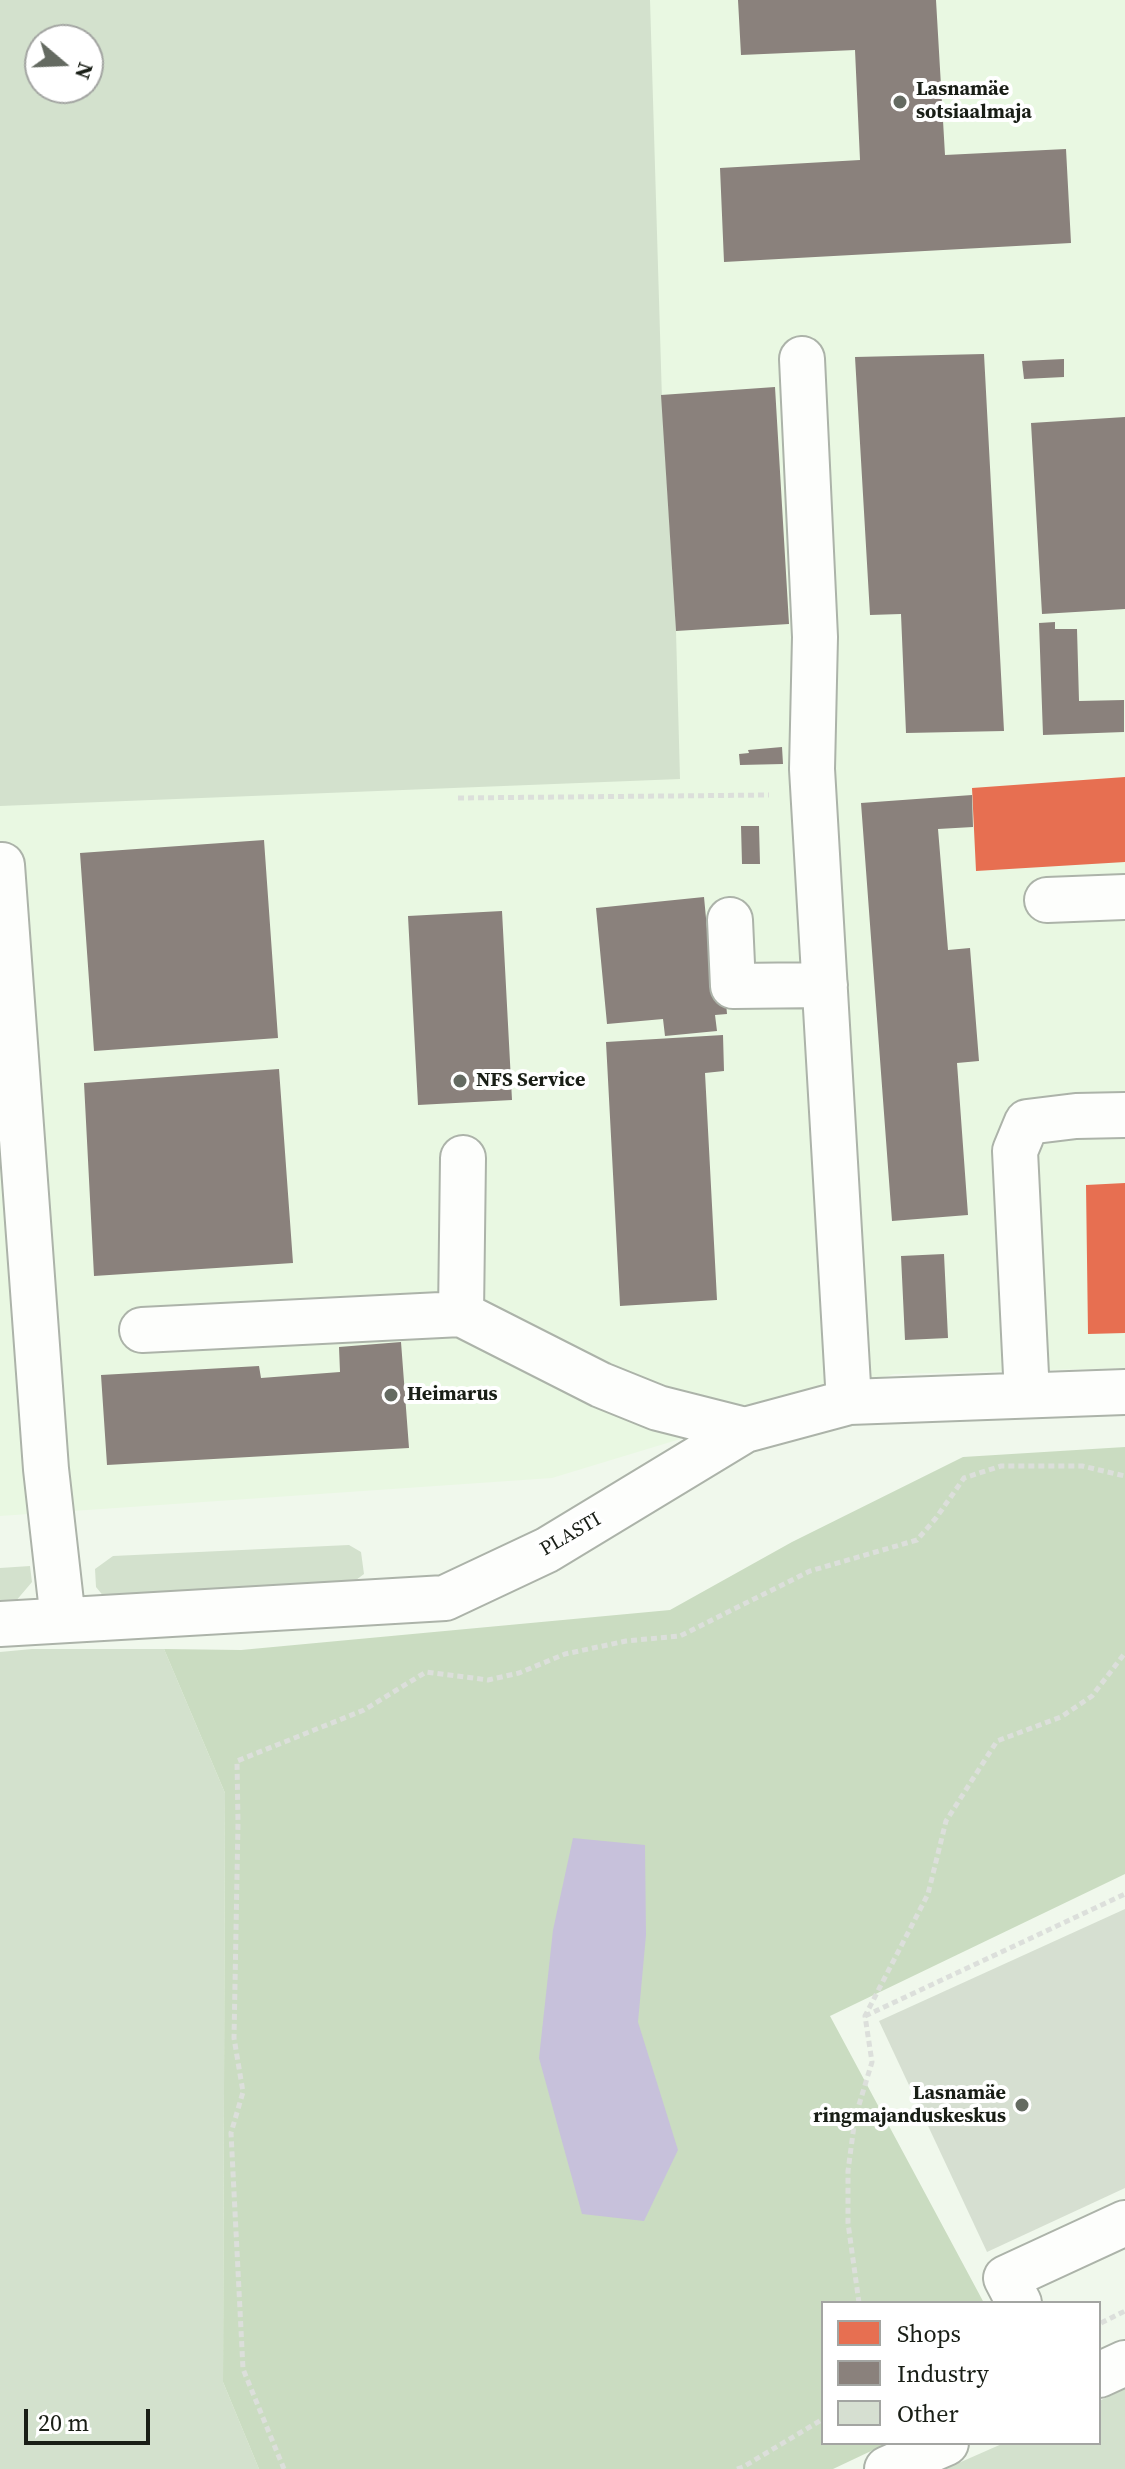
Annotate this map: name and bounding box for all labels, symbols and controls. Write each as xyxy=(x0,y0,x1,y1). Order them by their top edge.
north arrow xyxy=(24,24,104,104)
text: N xyxy=(68,59,102,84)
place label: Lasnamäe sotsiaalmaja xyxy=(916,78,1032,125)
marker: Lasnamäe sotsiaalmaja xyxy=(891,93,909,111)
place label: NFS Service xyxy=(476,1069,585,1093)
marker: NFS Service xyxy=(451,1072,469,1090)
place label: Heimarus xyxy=(407,1383,498,1407)
marker: Heimarus xyxy=(382,1386,400,1404)
street label: PLASTI xyxy=(536,1508,606,1562)
place label: Lasnamäe ringmajanduskeskus xyxy=(813,2082,1006,2129)
marker: Lasnamäe ringmajanduskeskus xyxy=(1013,2096,1031,2114)
legend xyxy=(821,2301,1101,2445)
text: Shops xyxy=(897,2317,961,2350)
text: Industry xyxy=(897,2357,989,2390)
scale bar xyxy=(28,2393,154,2443)
text: Other xyxy=(897,2397,959,2430)
text: 20 m xyxy=(38,2406,89,2439)

